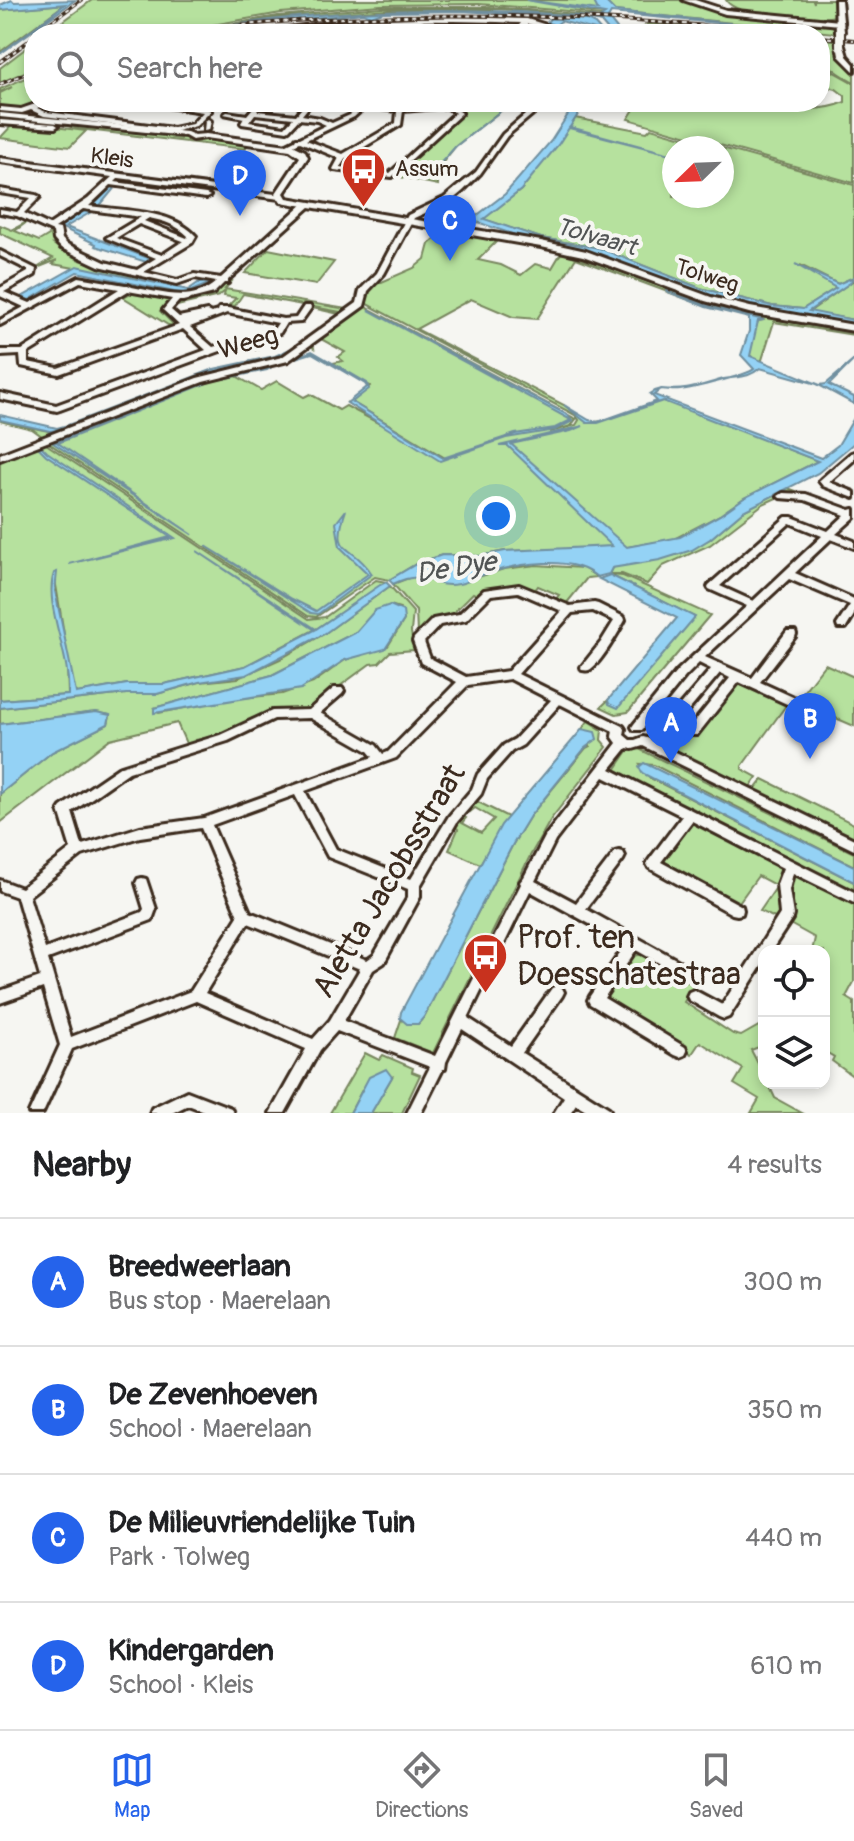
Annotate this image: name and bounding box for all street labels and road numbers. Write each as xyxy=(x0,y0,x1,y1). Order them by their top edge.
street label: Kleis xyxy=(89,141,135,175)
street label: Tolweg xyxy=(672,253,742,299)
street label: Weeg xyxy=(214,319,282,367)
street label: Aletta Jacobsstraat xyxy=(303,757,475,1005)

